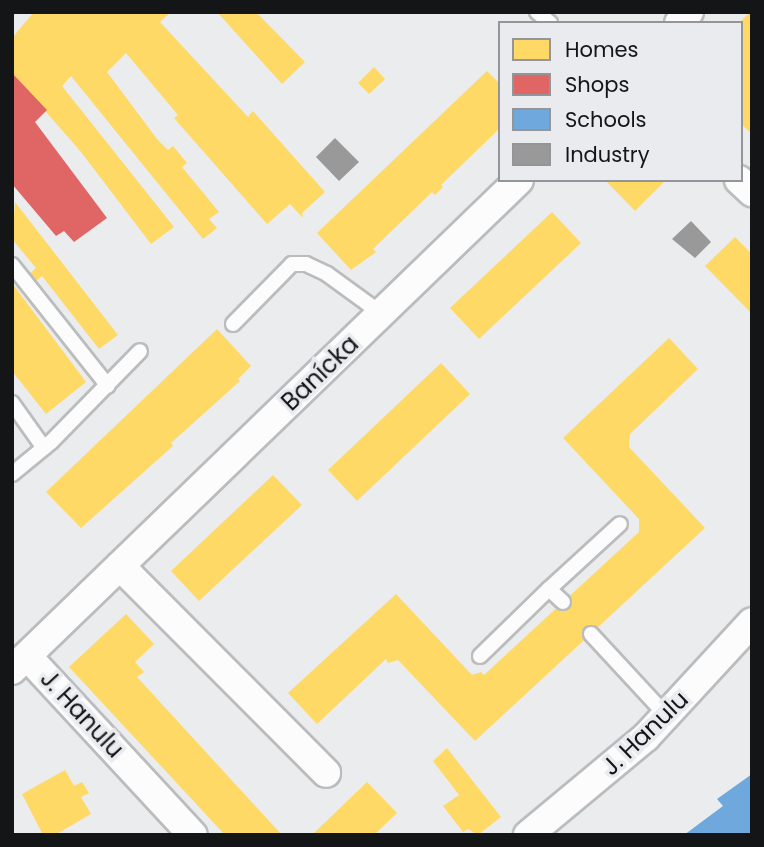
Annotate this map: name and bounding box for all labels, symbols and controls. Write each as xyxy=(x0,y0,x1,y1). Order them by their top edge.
legend xyxy=(498,21,743,182)
text: Homes xyxy=(565,35,639,64)
text: Shops xyxy=(565,70,629,99)
text: Schools xyxy=(565,105,647,134)
text: Industry xyxy=(565,140,650,169)
street label: Banícka xyxy=(276,330,364,416)
street label: J. Hanulu xyxy=(34,664,130,764)
street label: J. Hanulu xyxy=(596,685,694,781)

